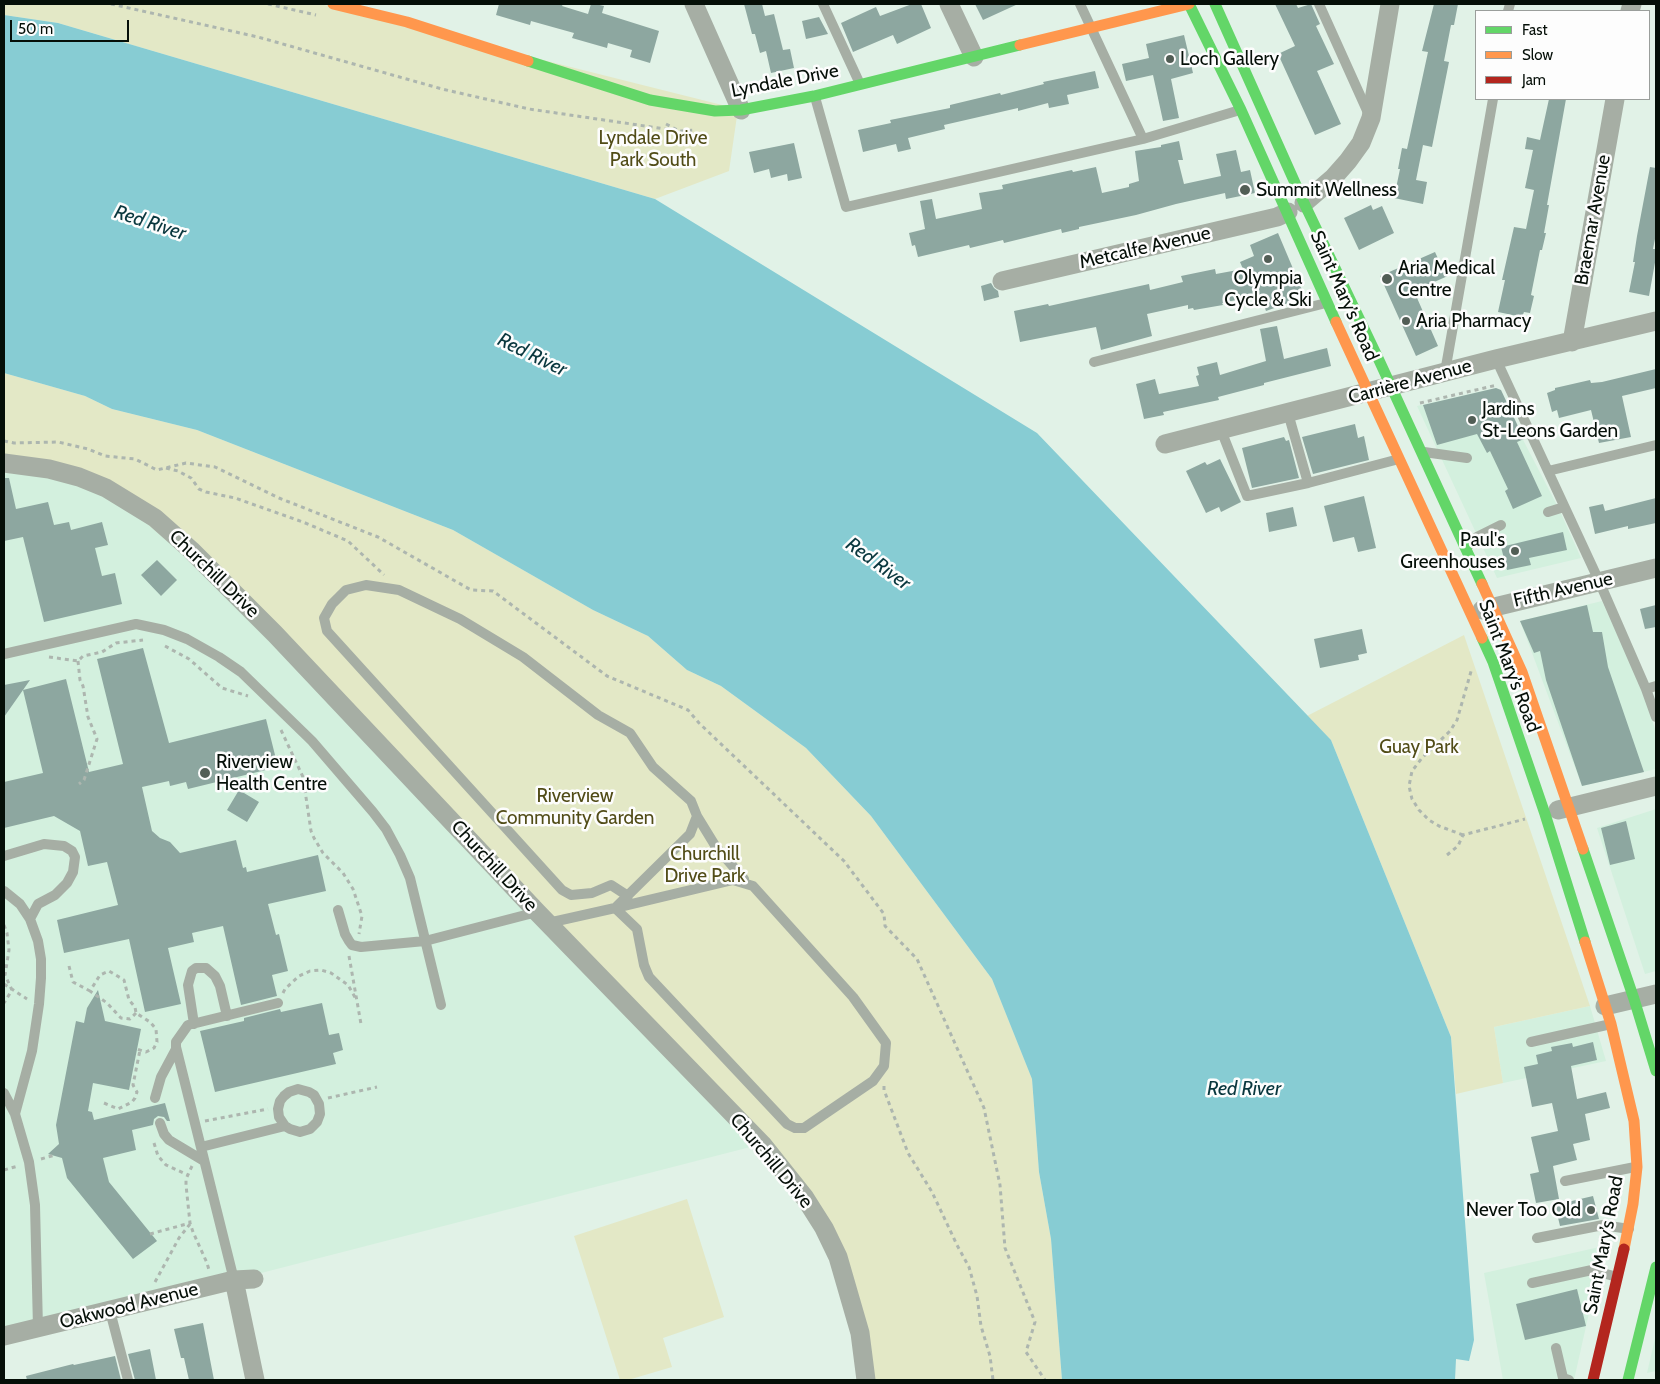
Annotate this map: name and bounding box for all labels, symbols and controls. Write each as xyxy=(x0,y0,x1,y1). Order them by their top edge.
scale bar xyxy=(12,10,131,42)
legend xyxy=(1475,10,1650,100)
text: 50 m xyxy=(18,20,53,38)
text: Fast xyxy=(1522,21,1547,39)
text: Slow xyxy=(1522,46,1553,64)
place label: Loch Gallery xyxy=(1180,48,1279,70)
marker: Loch Gallery xyxy=(1164,53,1176,65)
street label: Lyndale Drive xyxy=(729,59,841,103)
text: Jam xyxy=(1522,71,1546,89)
park label: Lyndale Drive Park South xyxy=(599,127,707,171)
street label: Braemar Avenue xyxy=(1570,153,1616,287)
place label: Summit Wellness xyxy=(1256,179,1397,201)
marker: Summit Wellness xyxy=(1238,183,1252,197)
water label: Red River xyxy=(111,200,189,246)
street label: Metcalfe Avenue xyxy=(1077,222,1213,274)
street label: Saint Mary’s Road xyxy=(1305,227,1383,365)
marker: Olympia Cycle & Ski xyxy=(1262,253,1274,265)
place label: Aria Medical Centre xyxy=(1398,257,1495,301)
place label: Olympia Cycle & Ski xyxy=(1224,267,1312,311)
marker: Aria Medical Centre xyxy=(1380,272,1394,286)
place label: Aria Pharmacy xyxy=(1416,310,1531,332)
marker: Aria Pharmacy xyxy=(1400,315,1412,327)
water label: Red River xyxy=(493,328,571,382)
street label: Carrière Avenue xyxy=(1346,355,1474,409)
place label: Jardins St-Leons Garden xyxy=(1482,398,1618,442)
marker: Jardins St-Leons Garden xyxy=(1466,414,1478,426)
street label: Churchill Drive xyxy=(164,525,264,623)
place label: Paul's Greenhouses xyxy=(1400,529,1505,573)
water label: Red River xyxy=(841,533,915,595)
marker: Paul's Greenhouses xyxy=(1509,545,1521,557)
street label: Fifth Avenue xyxy=(1511,567,1615,613)
street label: Saint Mary’s Road xyxy=(1473,596,1545,736)
park label: Guay Park xyxy=(1379,736,1459,758)
place label: Riverview Health Centre xyxy=(216,751,327,795)
marker: Riverview Health Centre xyxy=(198,766,212,780)
park label: Riverview Community Garden xyxy=(496,785,654,829)
street label: Churchill Drive xyxy=(446,816,542,916)
park label: Churchill Drive Park xyxy=(664,843,746,887)
water label: Red River xyxy=(1207,1077,1281,1101)
street label: Churchill Drive xyxy=(725,1109,817,1213)
street label: Saint Mary’s Road xyxy=(1579,1174,1629,1316)
place label: Never Too Old xyxy=(1466,1199,1581,1221)
marker: Never Too Old xyxy=(1585,1204,1597,1216)
street label: Oakwood Avenue xyxy=(57,1278,201,1334)

